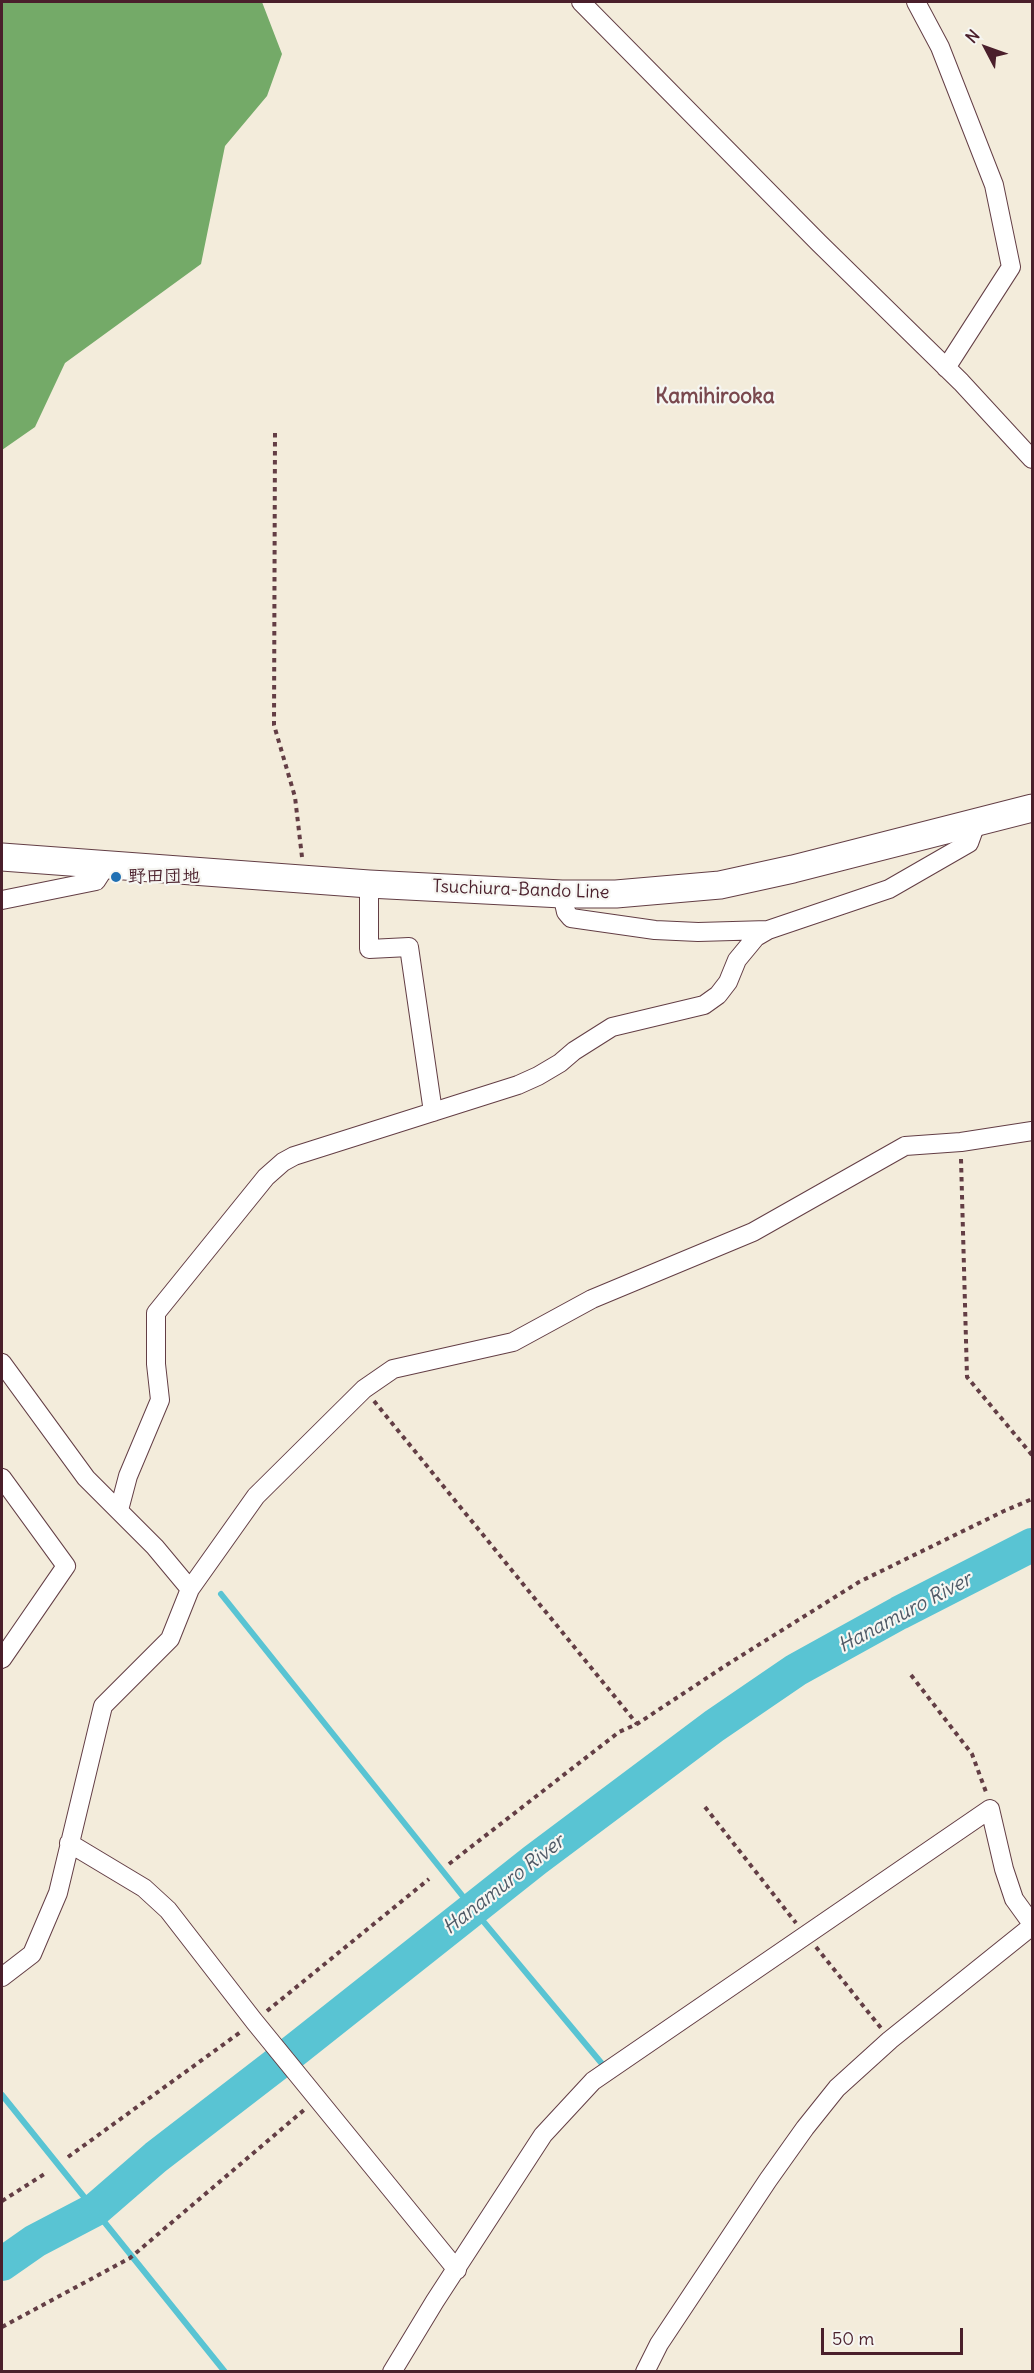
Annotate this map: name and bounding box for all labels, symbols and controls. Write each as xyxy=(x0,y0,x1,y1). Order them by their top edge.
north arrow xyxy=(956,18,1016,78)
text: N xyxy=(961,25,984,47)
district label: Kamihirooka xyxy=(655,384,775,410)
place label: 野田団地 xyxy=(128,866,200,888)
marker: 野田団地 xyxy=(109,870,123,884)
street label: Tsuchiura-Bando Line xyxy=(432,876,610,904)
water label: Hanamuro River xyxy=(834,1568,976,1658)
water label: Hanamuro River xyxy=(438,1830,570,1940)
scale bar xyxy=(824,2316,966,2354)
text: 50 m xyxy=(832,2327,874,2350)

